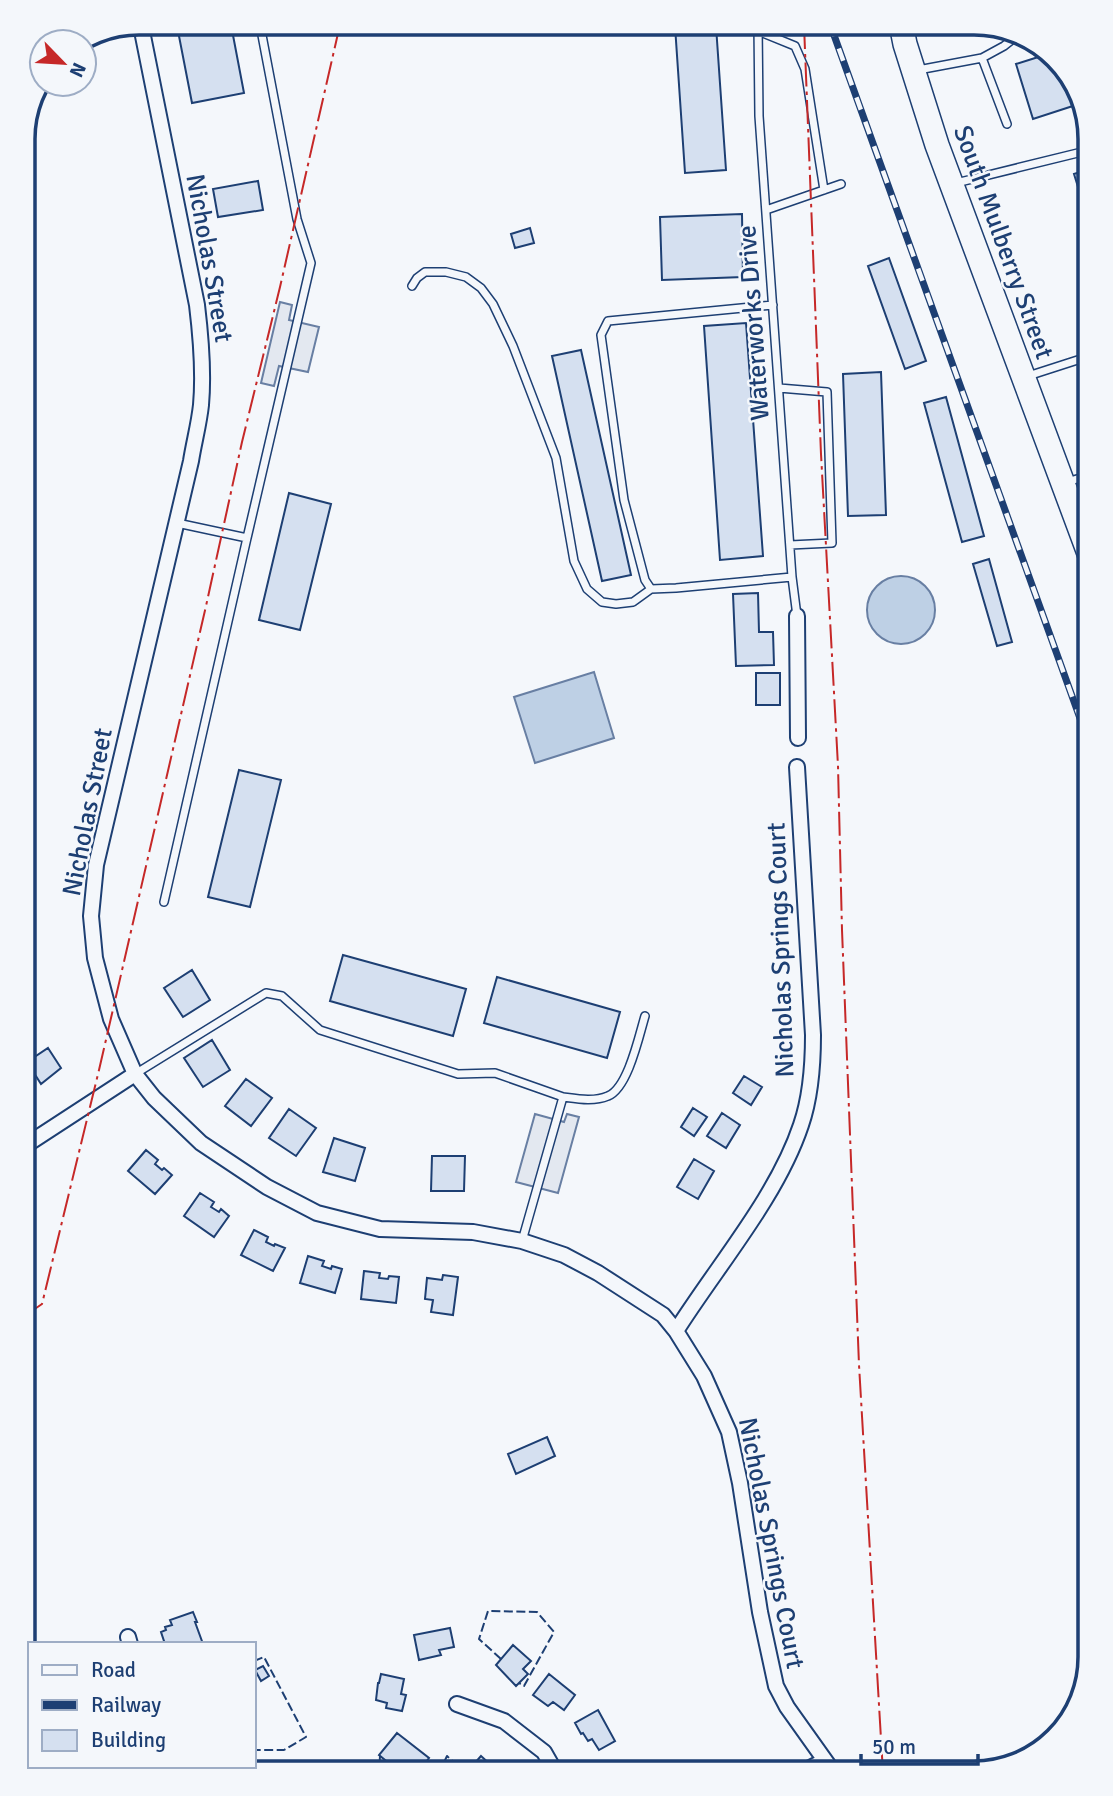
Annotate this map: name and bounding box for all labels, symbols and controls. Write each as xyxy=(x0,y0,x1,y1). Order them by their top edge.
north arrow xyxy=(28,28,98,98)
text: N xyxy=(64,59,91,81)
street label: South Mulberry Street xyxy=(946,121,1060,363)
street label: Nicholas Street xyxy=(178,172,240,345)
street label: Waterworks Drive xyxy=(731,224,777,422)
street label: Nicholas Street xyxy=(56,726,120,899)
street label: Nicholas Springs Court xyxy=(761,822,801,1078)
street label: Nicholas Springs Court xyxy=(731,1415,811,1672)
legend xyxy=(28,1642,256,1768)
text: Road xyxy=(91,1657,136,1683)
text: Railway xyxy=(91,1692,161,1718)
scale bar xyxy=(861,1722,978,1766)
text: Building xyxy=(91,1727,166,1753)
text: 50 m xyxy=(872,1734,916,1760)

